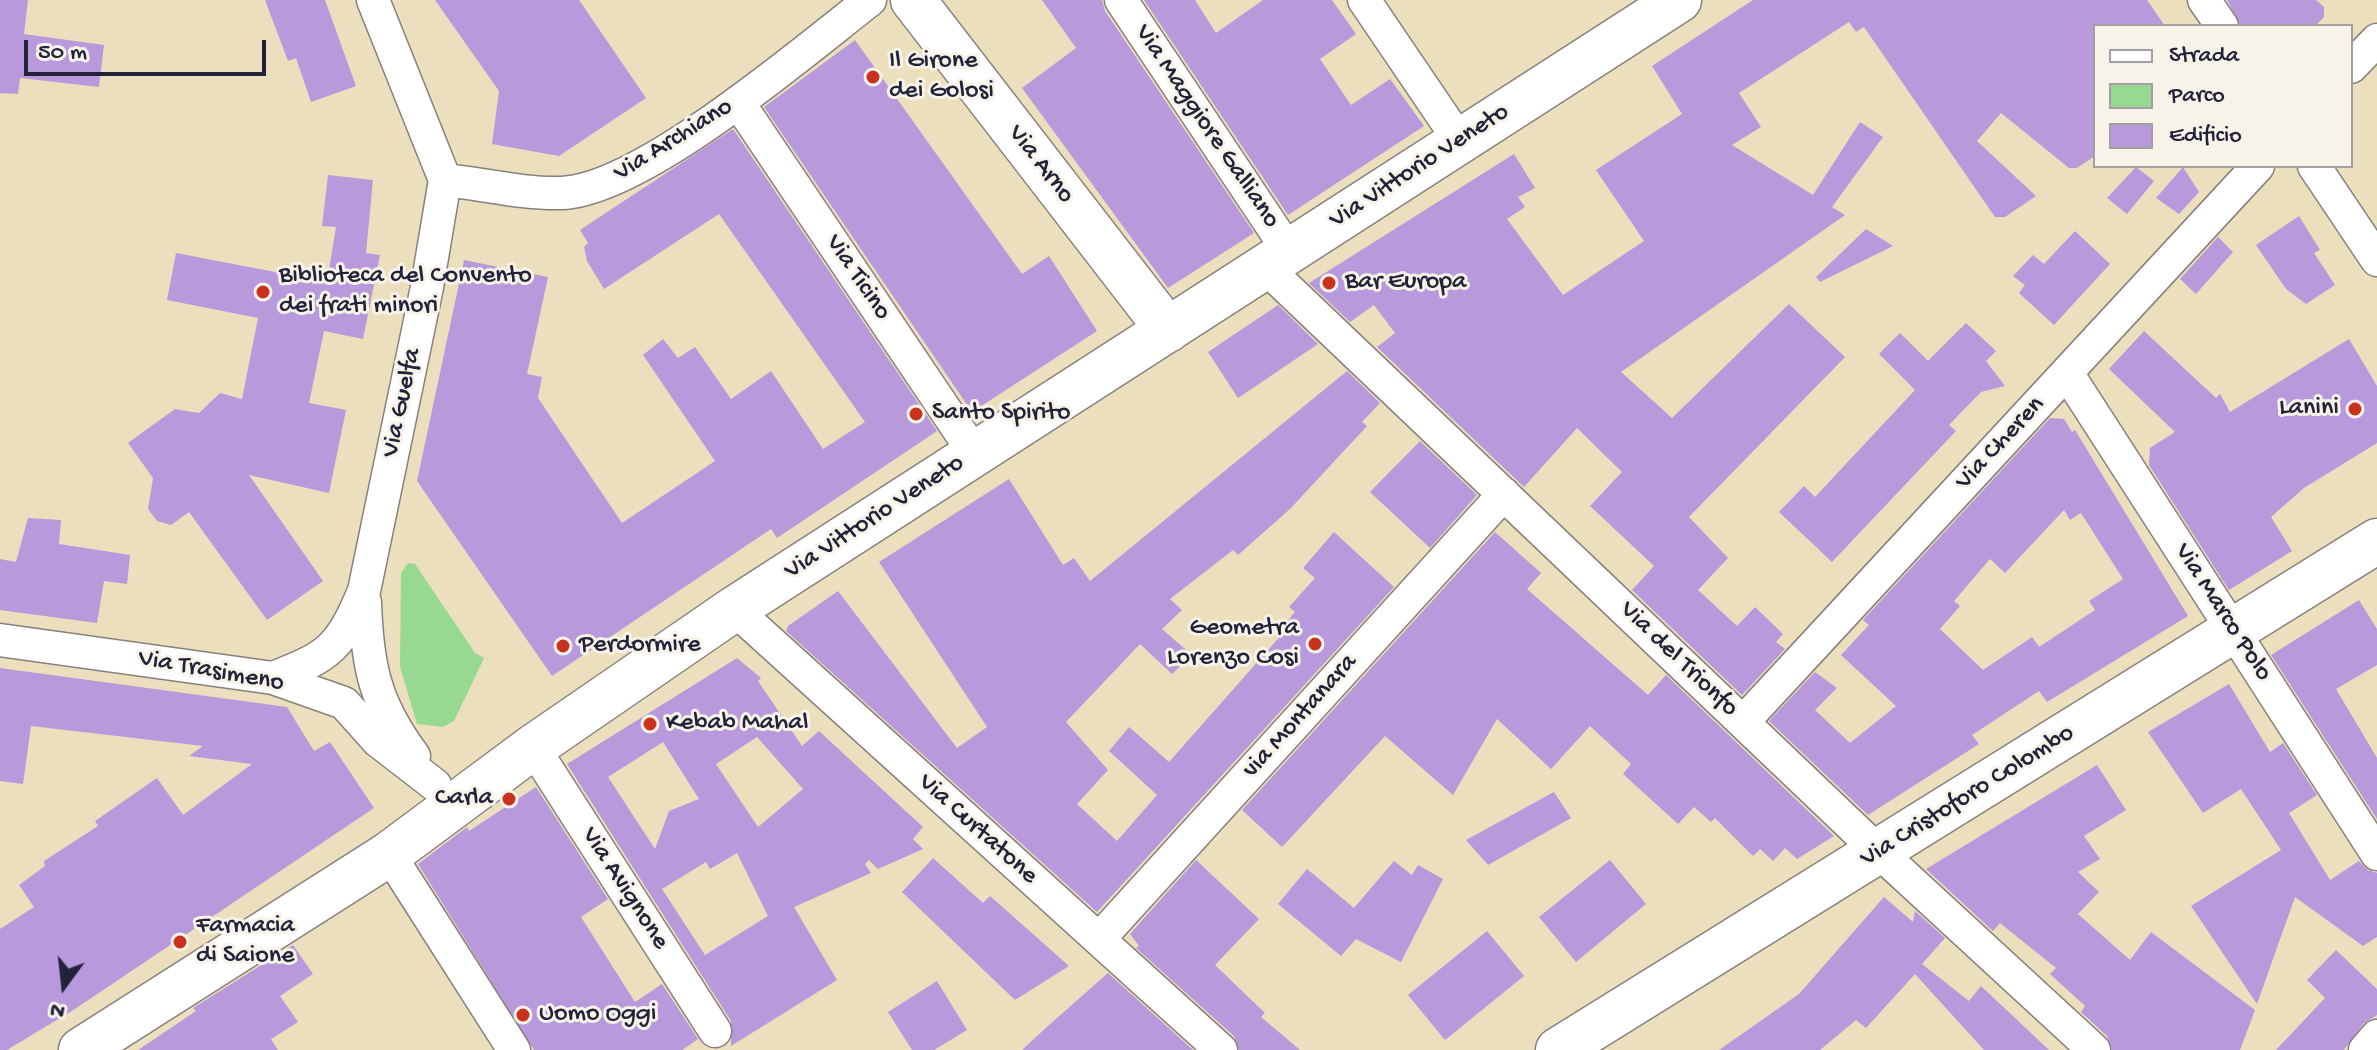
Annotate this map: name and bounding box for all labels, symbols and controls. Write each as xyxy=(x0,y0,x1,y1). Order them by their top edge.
street label: Via Maggiore Galliano xyxy=(1126,19,1286,235)
scale bar xyxy=(28,24,270,74)
legend xyxy=(2093,24,2353,168)
text: 50 m xyxy=(38,39,87,68)
text: Strada xyxy=(2169,42,2239,71)
place label: Il Girone dei Golosi xyxy=(889,46,994,108)
marker: Il Girone dei Golosi xyxy=(864,68,882,86)
text: Parco xyxy=(2169,82,2225,111)
street label: Via Archiano xyxy=(609,92,739,190)
street label: Via Vittorio Veneto xyxy=(1324,97,1516,237)
street label: Via Arno xyxy=(1000,120,1080,210)
text: Edificio xyxy=(2169,122,2242,151)
street label: Via Ticino xyxy=(817,229,897,327)
place label: Biblioteca del Convento dei frati minori xyxy=(279,261,532,322)
place label: Bar Europa xyxy=(1345,267,1466,299)
marker: Bar Europa xyxy=(1320,274,1338,292)
marker: Biblioteca del Convento dei frati minori xyxy=(254,283,272,301)
street label: Via Guelfa xyxy=(376,346,430,460)
street label: Via Cheren xyxy=(1950,391,2052,497)
place label: Lanini xyxy=(2279,393,2339,425)
place label: Santo Spirito xyxy=(932,398,1071,430)
marker: Lanini xyxy=(2346,400,2364,418)
marker: Santo Spirito xyxy=(907,405,925,423)
street label: Via Vittorio Veneto xyxy=(779,448,971,588)
street label: Via Marco Polo xyxy=(2166,538,2278,688)
street label: Via del Trionfo xyxy=(1612,596,1744,724)
place label: Geometra Lorenzo Cosi xyxy=(1167,613,1299,674)
place label: Perdormire xyxy=(579,630,701,662)
marker: Geometra Lorenzo Cosi xyxy=(1306,635,1324,653)
marker: Perdormire xyxy=(554,637,572,655)
street label: Via Trasimeno xyxy=(136,644,286,700)
street label: via Montanara xyxy=(1237,648,1365,786)
place label: Kebab Mahal xyxy=(666,708,808,740)
marker: Kebab Mahal xyxy=(641,715,659,733)
street label: Via Cristoforo Colombo xyxy=(1855,719,2081,875)
street label: Via Curtatone xyxy=(910,768,1044,892)
place label: Carla xyxy=(435,783,493,815)
marker: Carla xyxy=(500,790,518,808)
street label: Via Avignone xyxy=(573,822,675,956)
place label: Farmacia di Saione xyxy=(196,911,295,972)
marker: Farmacia di Saione xyxy=(171,933,189,951)
north arrow xyxy=(24,946,104,1026)
text: N xyxy=(47,995,68,1024)
place label: Uomo Oggi xyxy=(539,999,656,1031)
marker: Uomo Oggi xyxy=(514,1006,532,1024)

